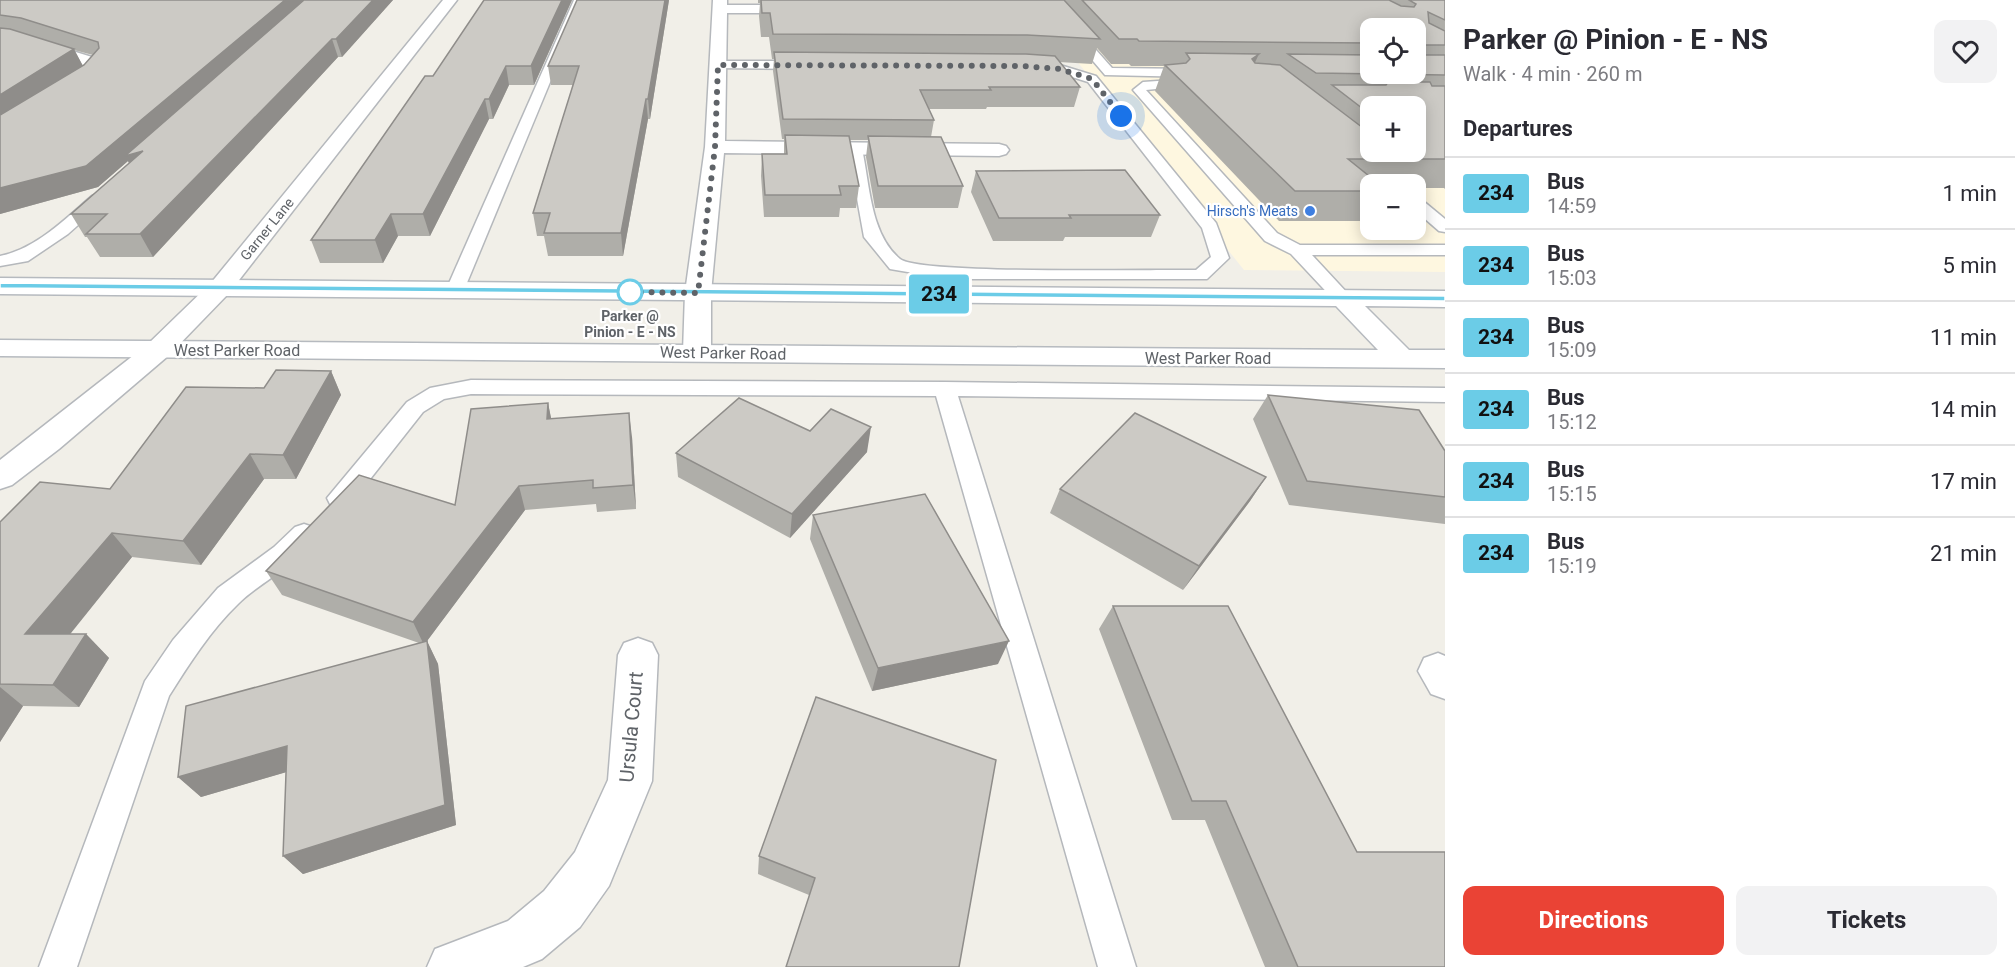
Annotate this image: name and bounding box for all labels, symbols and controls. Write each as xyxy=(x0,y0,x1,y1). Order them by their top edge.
map controls xyxy=(1360,18,1426,240)
button: locate xyxy=(1360,18,1426,84)
button: heart xyxy=(1934,20,1997,83)
text: Parker @ Pinion - E - NS xyxy=(1463,23,1768,56)
text: Walk · 4 min · 260 m xyxy=(1463,62,1642,86)
button: + xyxy=(1360,96,1426,162)
your location xyxy=(1106,101,1136,131)
text: Departures xyxy=(1463,116,1573,141)
text: Bus xyxy=(1547,169,1585,194)
button: − xyxy=(1360,174,1426,240)
text: 234 xyxy=(1478,181,1514,205)
text: 1 min xyxy=(1942,181,1997,206)
text: 14:59 xyxy=(1547,194,1597,218)
street label: Garner Lane xyxy=(237,195,297,263)
place label: Hirsch's Meats xyxy=(1207,203,1298,219)
marker: Hirsch's Meats xyxy=(1303,204,1317,218)
text: Bus xyxy=(1547,241,1585,266)
text: 234 xyxy=(1478,253,1514,277)
text: 5 min xyxy=(1942,253,1997,278)
text: 15:03 xyxy=(1547,266,1597,290)
line badge: 234 xyxy=(904,274,974,314)
marker: Parker @ Pinion - E - NS xyxy=(617,279,643,305)
text: 234 xyxy=(921,282,957,306)
place label: Parker @ Pinion - E - NS xyxy=(584,308,676,340)
text: Bus xyxy=(1547,313,1585,338)
text: 234 xyxy=(1478,325,1514,349)
text: 11 min xyxy=(1930,325,1997,350)
text: 15:09 xyxy=(1547,338,1597,362)
street label: West Parker Road xyxy=(174,341,300,360)
street label: West Parker Road xyxy=(660,342,786,364)
street label: West Parker Road xyxy=(1145,349,1271,368)
text: Bus xyxy=(1547,385,1585,410)
text: 234 xyxy=(1478,397,1514,421)
text: 14 min xyxy=(1930,397,1997,422)
text: 15:12 xyxy=(1547,410,1597,434)
text: Bus xyxy=(1547,457,1585,482)
text: 234 xyxy=(1478,469,1514,493)
text: 17 min xyxy=(1930,469,1997,494)
text: 15:15 xyxy=(1547,482,1597,506)
text: Bus xyxy=(1547,529,1585,554)
text: 234 xyxy=(1478,541,1514,565)
text: 21 min xyxy=(1930,541,1997,566)
text: 15:19 xyxy=(1547,554,1597,578)
street label: Ursula Court xyxy=(614,671,648,783)
button: Directions xyxy=(1463,886,1724,955)
button: Tickets xyxy=(1736,886,1997,955)

